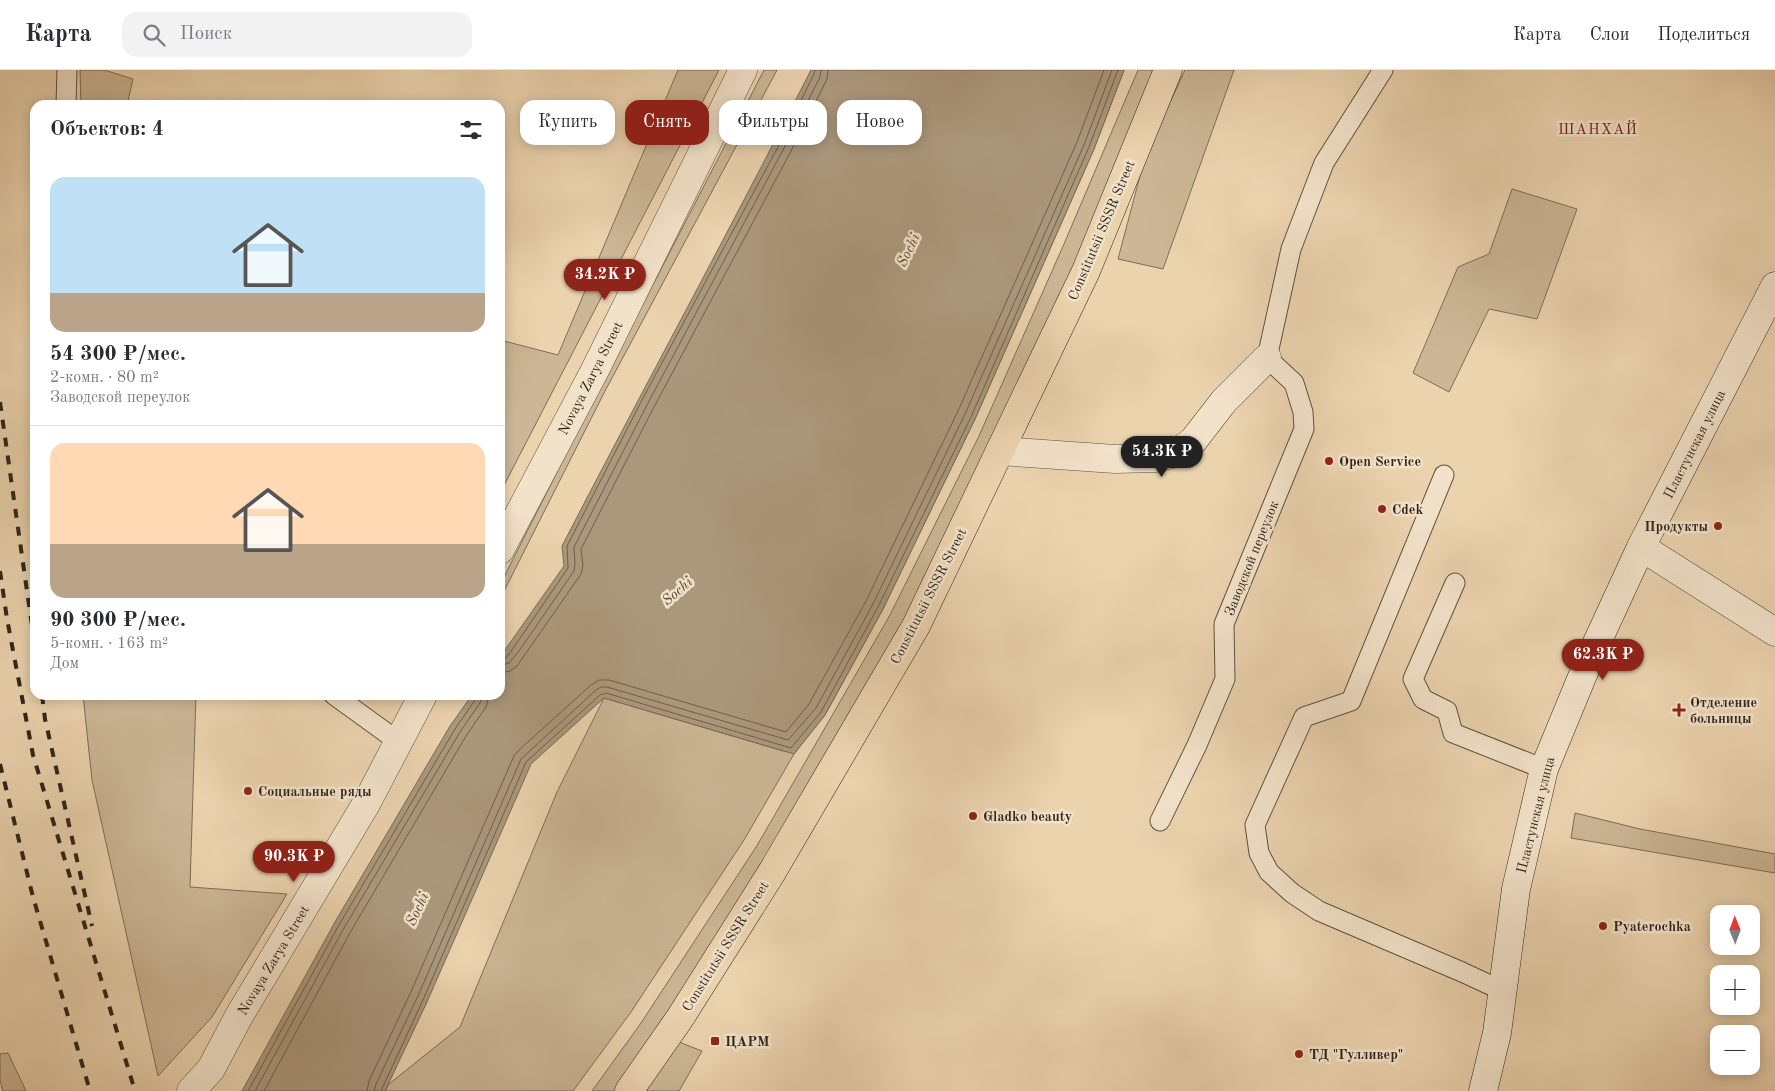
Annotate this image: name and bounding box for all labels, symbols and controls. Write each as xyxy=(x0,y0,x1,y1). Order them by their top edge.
search box xyxy=(122,12,472,57)
icon: search xyxy=(140,21,168,49)
text: Карта xyxy=(25,23,92,47)
text: Поиск xyxy=(180,25,232,44)
text: Карта xyxy=(1513,26,1562,44)
text: Слои xyxy=(1590,26,1629,44)
text: Поделиться xyxy=(1657,26,1750,44)
chip: Купить xyxy=(520,100,615,145)
chip: Снять xyxy=(625,100,709,145)
chip: Фильтры xyxy=(719,100,827,145)
chip: Новое xyxy=(837,100,922,145)
icon: filters xyxy=(457,116,485,144)
text: Объектов: 4 xyxy=(50,119,164,140)
district label: ШАНХАЙ xyxy=(1558,119,1638,138)
street label: Constitutsii SSSR Street xyxy=(1066,158,1138,302)
icon: home xyxy=(223,210,313,300)
water label: Sochi xyxy=(895,232,924,270)
pin: 34.2K ₽ xyxy=(559,258,651,301)
text: 34.2K ₽ xyxy=(575,267,635,283)
street label: Novaya Zarya Street xyxy=(556,319,626,437)
text: 54 300 ₽/мес. xyxy=(50,344,186,365)
text: 2-комн. · 80 m² xyxy=(50,370,159,386)
street label: Пластунская улица xyxy=(1661,388,1728,501)
text: Заводской переулок xyxy=(50,390,190,406)
pin: 54.3K ₽ xyxy=(1116,436,1208,478)
text: 54.3K ₽ xyxy=(1132,444,1192,460)
marker: Open Service xyxy=(1323,455,1335,467)
place label: Open Service xyxy=(1339,455,1421,469)
icon: home xyxy=(223,475,313,565)
street label: Заводской переулок xyxy=(1222,499,1281,618)
marker: Cdek xyxy=(1376,503,1388,515)
place label: Cdek xyxy=(1392,503,1423,517)
place label: Продукты xyxy=(1644,520,1708,534)
marker: Продукты xyxy=(1712,520,1724,532)
street label: Constitutsii SSSR Street xyxy=(888,526,969,667)
water label: Sochi xyxy=(660,575,696,609)
text: 90 300 ₽/мес. xyxy=(50,610,186,631)
text: 5-комн. · 163 m² xyxy=(50,636,168,652)
pin: 62.3K ₽ xyxy=(1557,638,1649,681)
text: 62.3K ₽ xyxy=(1573,647,1633,663)
text: Дом xyxy=(50,656,79,672)
place label: Отделение больницы xyxy=(1690,696,1757,726)
marker: Отделение больницы xyxy=(1672,703,1686,717)
street label: Пластунская улица xyxy=(1515,755,1557,875)
marker: Социальные ряды xyxy=(242,785,254,797)
place label: Социальные ряды xyxy=(258,785,372,799)
marker: Gladko beauty xyxy=(967,810,979,822)
place label: Gladko beauty xyxy=(983,810,1072,824)
pin: 90.3K ₽ xyxy=(248,840,340,883)
text: 90.3K ₽ xyxy=(264,849,324,865)
street label: Constitutsii SSSR Street xyxy=(680,879,772,1014)
water label: Sochi xyxy=(404,890,433,929)
street label: Novaya Zarya Street xyxy=(236,903,312,1018)
north arrow xyxy=(1710,905,1760,955)
map controls xyxy=(1710,905,1760,1075)
marker: Pyaterochka xyxy=(1597,920,1609,932)
place label: Pyaterochka xyxy=(1613,920,1691,934)
button: + xyxy=(1710,965,1760,1015)
button: − xyxy=(1710,1025,1760,1075)
marker: ЦАРМ xyxy=(709,1035,721,1047)
place label: ЦАРМ xyxy=(725,1035,770,1049)
marker: ТД "Гулливер" xyxy=(1293,1048,1305,1060)
place label: ТД "Гулливер" xyxy=(1309,1048,1403,1062)

